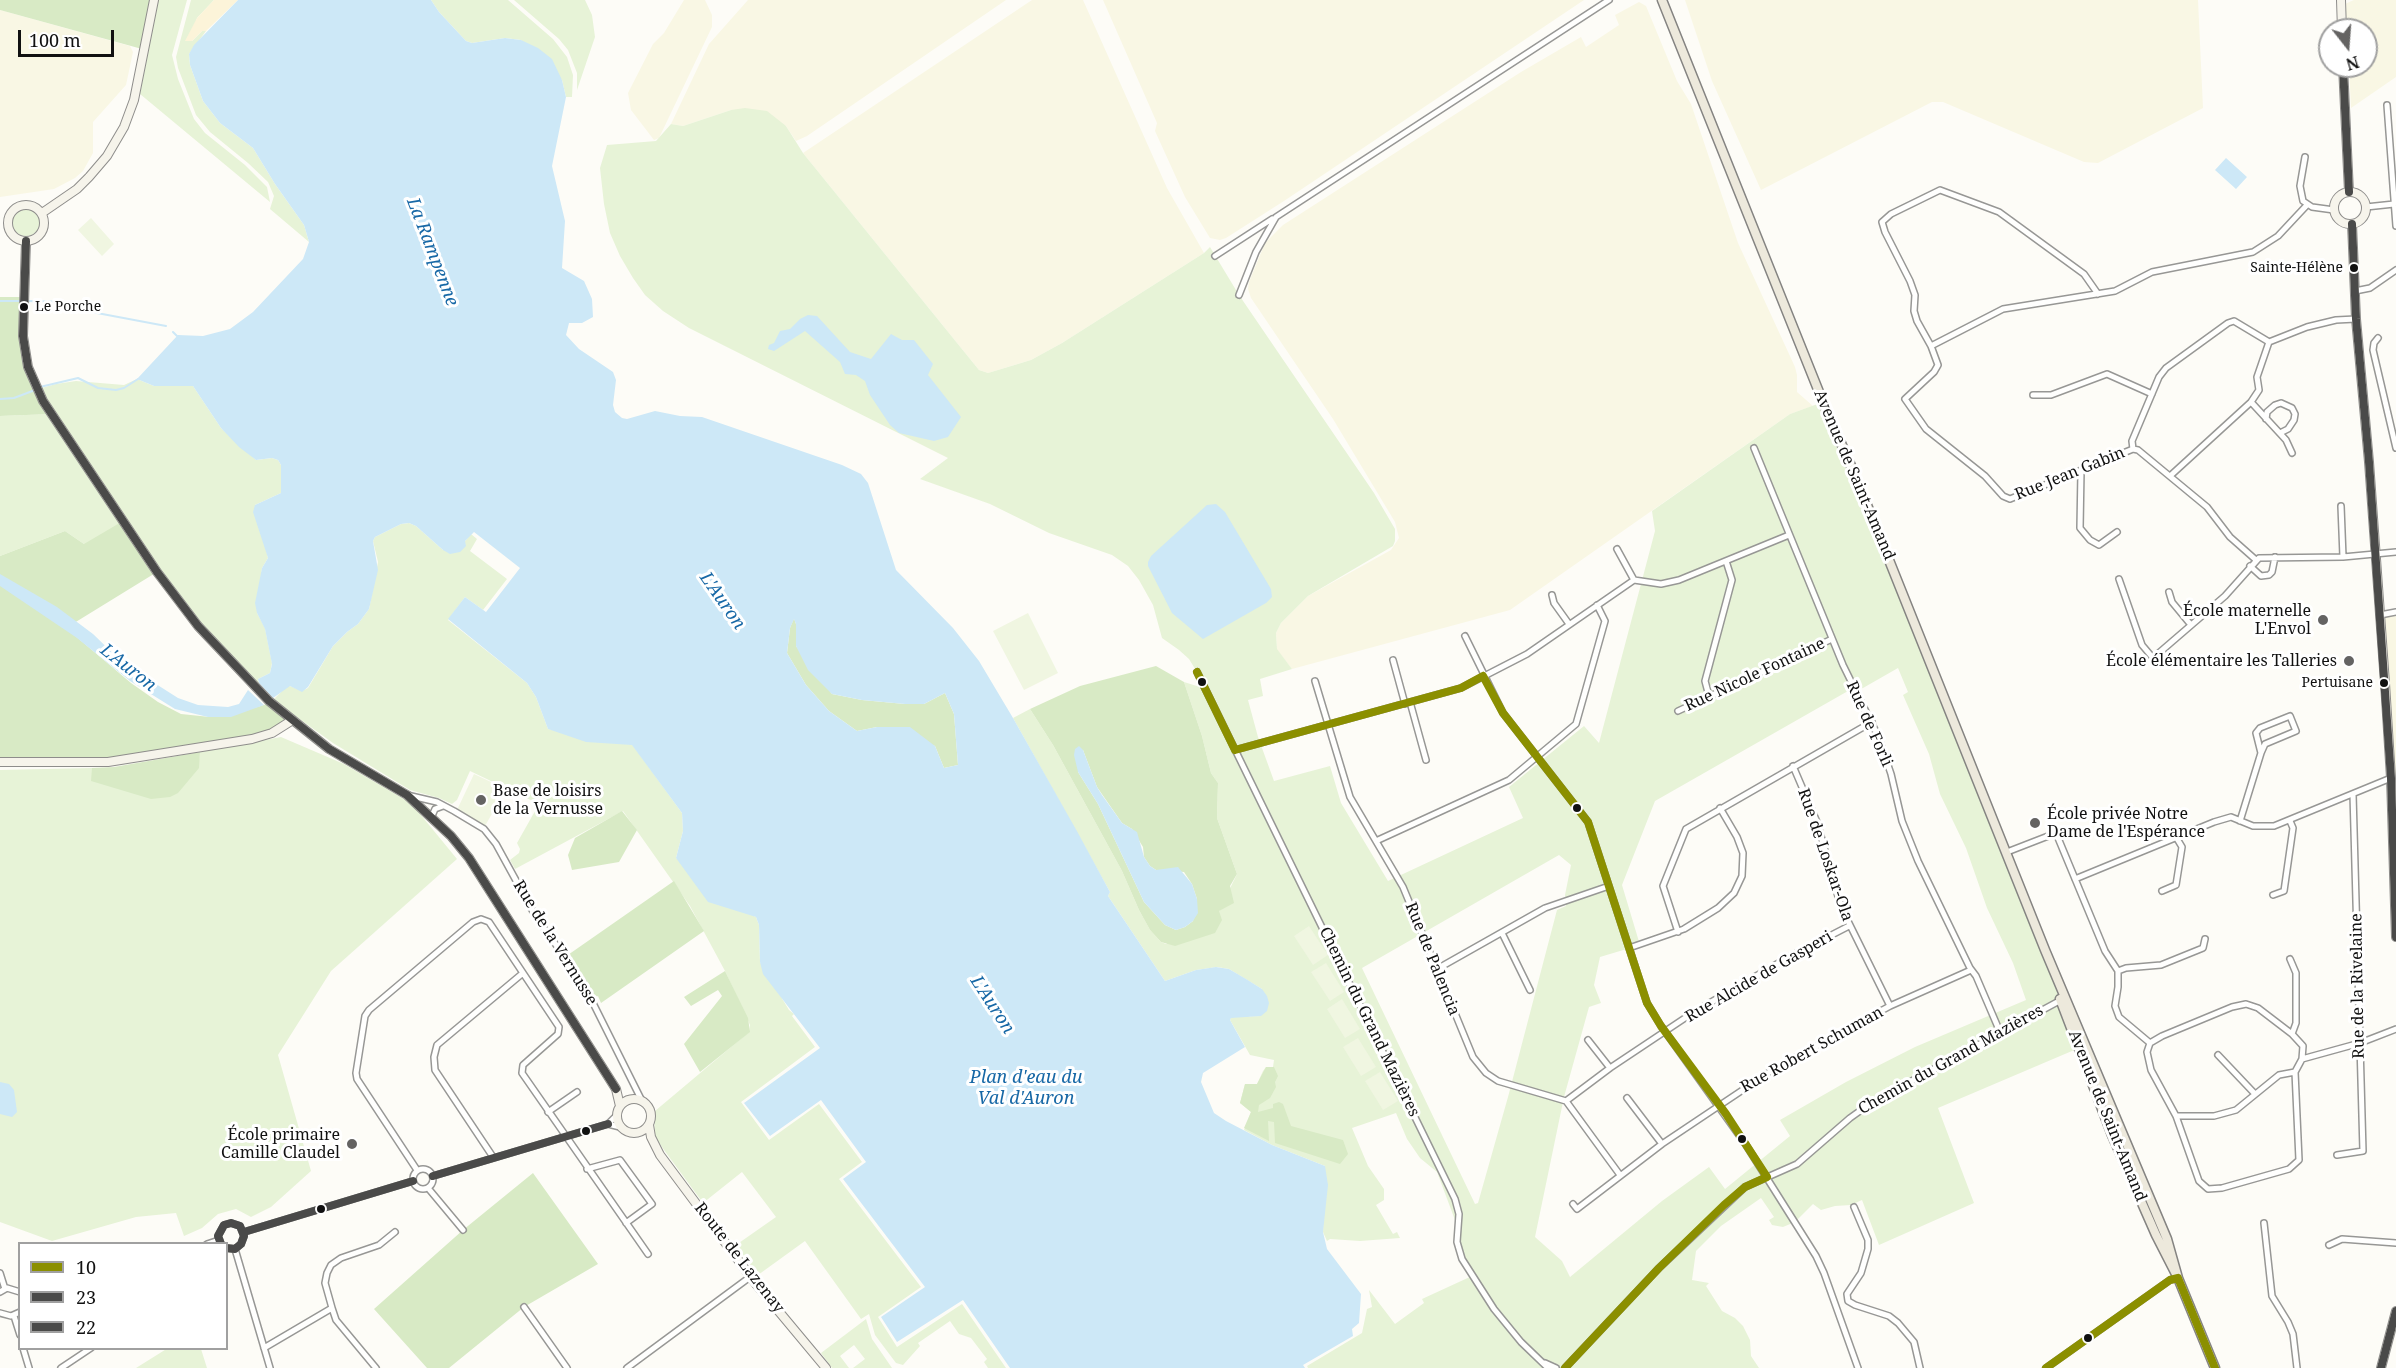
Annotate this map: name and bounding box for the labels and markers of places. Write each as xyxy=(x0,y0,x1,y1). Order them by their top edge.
place label: Sainte-Hélène xyxy=(2250,260,2343,276)
marker: Sainte-Hélène xyxy=(2348,262,2360,274)
place label: Le Porche xyxy=(35,299,101,315)
marker: Le Porche xyxy=(18,301,30,313)
place label: École maternelle L'Envol xyxy=(2183,601,2311,639)
marker: École maternelle L'Envol xyxy=(2316,613,2330,627)
place label: École élémentaire les Talleries xyxy=(2106,651,2337,671)
marker: École élémentaire les Talleries xyxy=(2342,654,2356,668)
place label: Pertuisane xyxy=(2301,675,2373,691)
unlabelled marker xyxy=(1196,676,1208,688)
marker: Pertuisane xyxy=(2378,677,2390,689)
place label: Base de loisirs de la Vernusse xyxy=(493,781,603,819)
marker: Base de loisirs de la Vernusse xyxy=(474,793,488,807)
unlabelled marker xyxy=(1571,802,1583,814)
place label: École privée Notre Dame de l'Espérance xyxy=(2047,804,2205,842)
marker: École privée Notre Dame de l'Espérance xyxy=(2028,816,2042,830)
place label: École primaire Camille Claudel xyxy=(221,1125,340,1163)
unlabelled marker xyxy=(580,1125,592,1137)
unlabelled marker xyxy=(1736,1133,1748,1145)
marker: École primaire Camille Claudel xyxy=(345,1137,359,1151)
unlabelled marker xyxy=(315,1203,327,1215)
unlabelled marker xyxy=(2082,1332,2094,1344)

